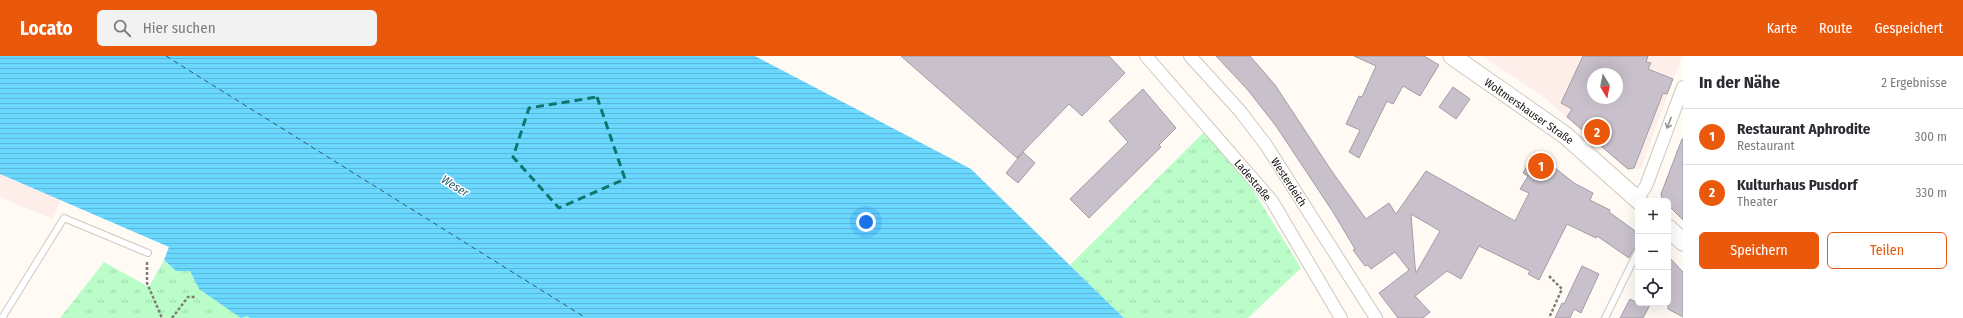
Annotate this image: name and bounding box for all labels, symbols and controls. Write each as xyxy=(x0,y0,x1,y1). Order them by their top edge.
search box xyxy=(97,10,377,46)
text: Locato xyxy=(20,17,73,40)
icon: search xyxy=(111,17,133,39)
text: Hier suchen xyxy=(143,19,216,37)
text: Karte xyxy=(1767,20,1797,37)
text: Route xyxy=(1819,20,1852,37)
text: Gespeichert xyxy=(1874,20,1943,37)
north arrow xyxy=(1587,68,1623,104)
text: In der Nähe xyxy=(1699,72,1780,93)
text: 2 Ergebnisse xyxy=(1881,75,1947,90)
street label: Woltmershauser Straße xyxy=(1482,76,1576,147)
pin: 2 xyxy=(1584,117,1610,147)
one-way arrow xyxy=(1665,117,1673,129)
text: Restaurant Aphrodite xyxy=(1737,120,1870,138)
text: 1 xyxy=(1709,129,1715,144)
text: 300 m xyxy=(1915,129,1947,144)
text: Restaurant xyxy=(1737,138,1795,153)
pin: 1 xyxy=(1528,151,1554,181)
street label: Westerdeich xyxy=(1268,156,1309,209)
street label: Ladestraße xyxy=(1232,157,1274,204)
water label: Weser xyxy=(439,172,472,200)
text: Kulturhaus Pusdorf xyxy=(1737,176,1858,194)
text: 2 xyxy=(1709,185,1715,200)
text: 330 m xyxy=(1915,185,1947,200)
text: Theater xyxy=(1737,194,1778,209)
map controls xyxy=(1635,198,1671,306)
button: + xyxy=(1635,198,1671,234)
your location xyxy=(856,212,876,232)
button: Speichern xyxy=(1699,232,1819,269)
button: Teilen xyxy=(1827,232,1947,269)
button: − xyxy=(1635,234,1671,270)
button: locate xyxy=(1635,270,1671,306)

